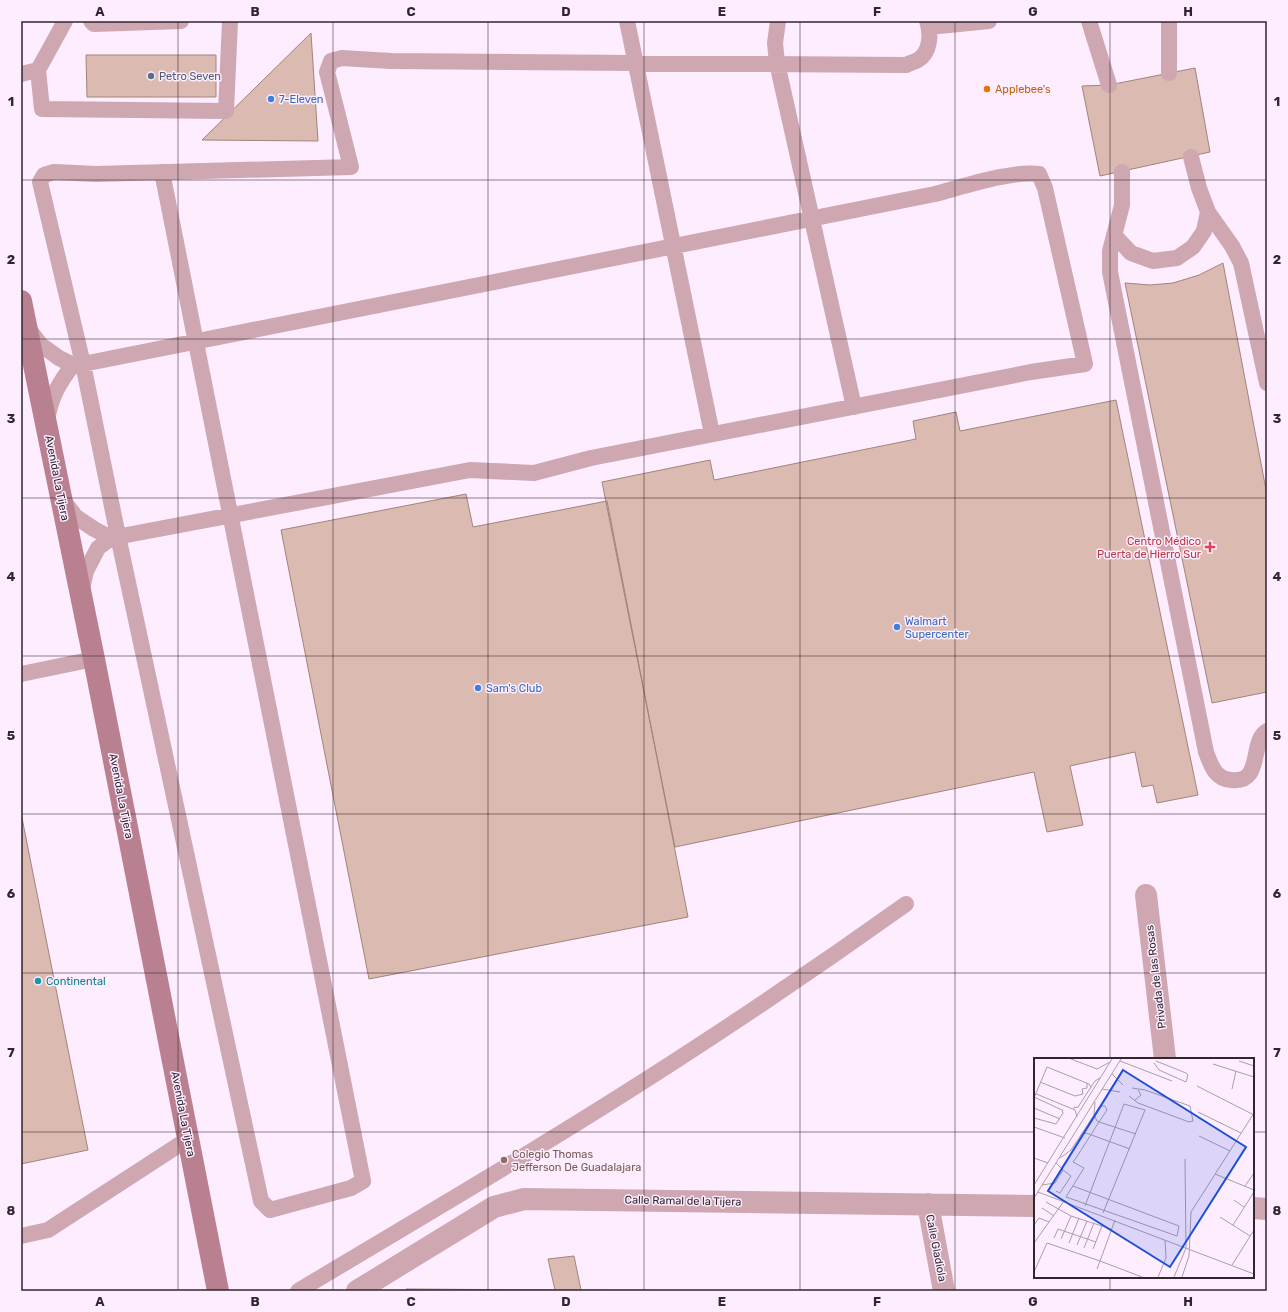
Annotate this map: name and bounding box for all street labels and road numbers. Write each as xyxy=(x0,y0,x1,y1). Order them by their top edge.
street label: Avenida La Tijera xyxy=(42,434,72,522)
street label: Avenida La Tijera xyxy=(106,752,136,840)
street label: Privada de las Rosas xyxy=(1143,924,1169,1030)
street label: Avenida La Tijera xyxy=(168,1070,198,1158)
street label: Calle Ramal de la Tijera xyxy=(625,1193,741,1209)
street label: Calle Gladiola xyxy=(923,1213,949,1283)

